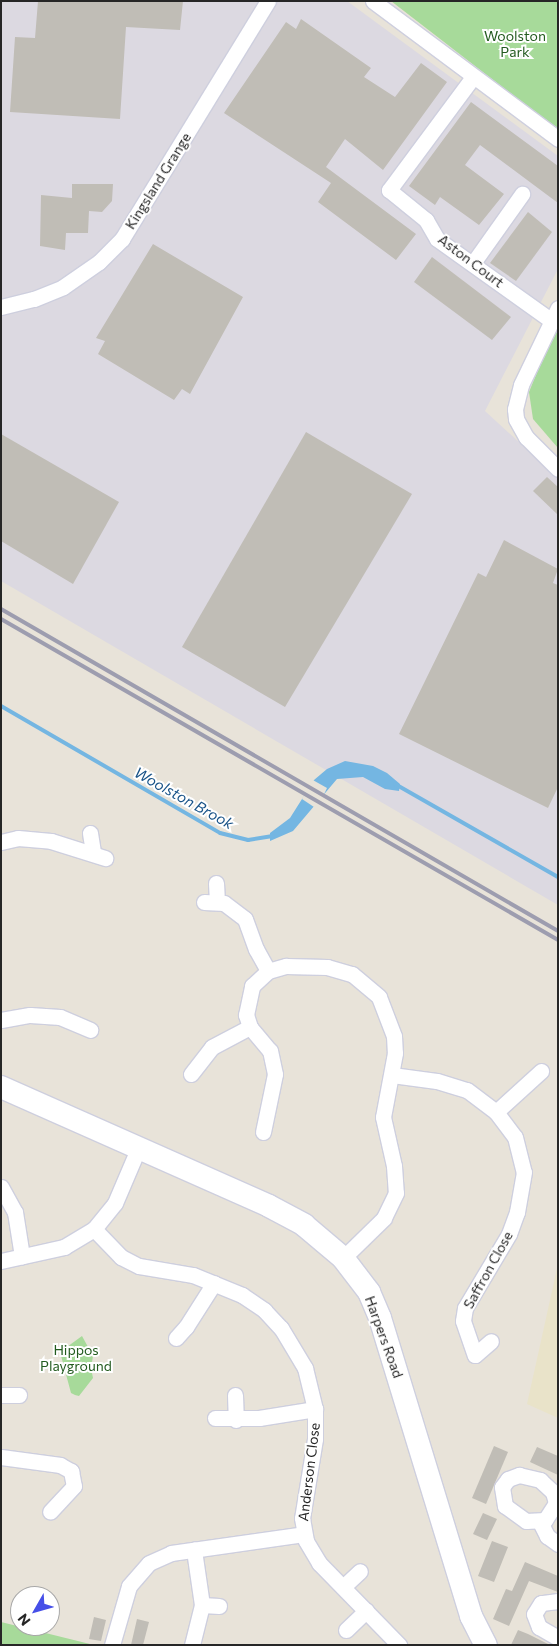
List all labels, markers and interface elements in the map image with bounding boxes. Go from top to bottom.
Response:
park label: Woolston Park [484,28,546,60]
street label: Kingsland Grange [122,130,194,232]
street label: Aston Court [435,231,507,291]
water label: Woolston Brook [131,763,237,833]
street label: Saffron Close [460,1228,516,1312]
street label: Harpers Road [361,1294,407,1380]
park label: Hippos Playground [40,1342,112,1374]
street label: Anderson Close [295,1422,323,1522]
north arrow [10,1586,60,1636]
text: N [14,1611,34,1629]

